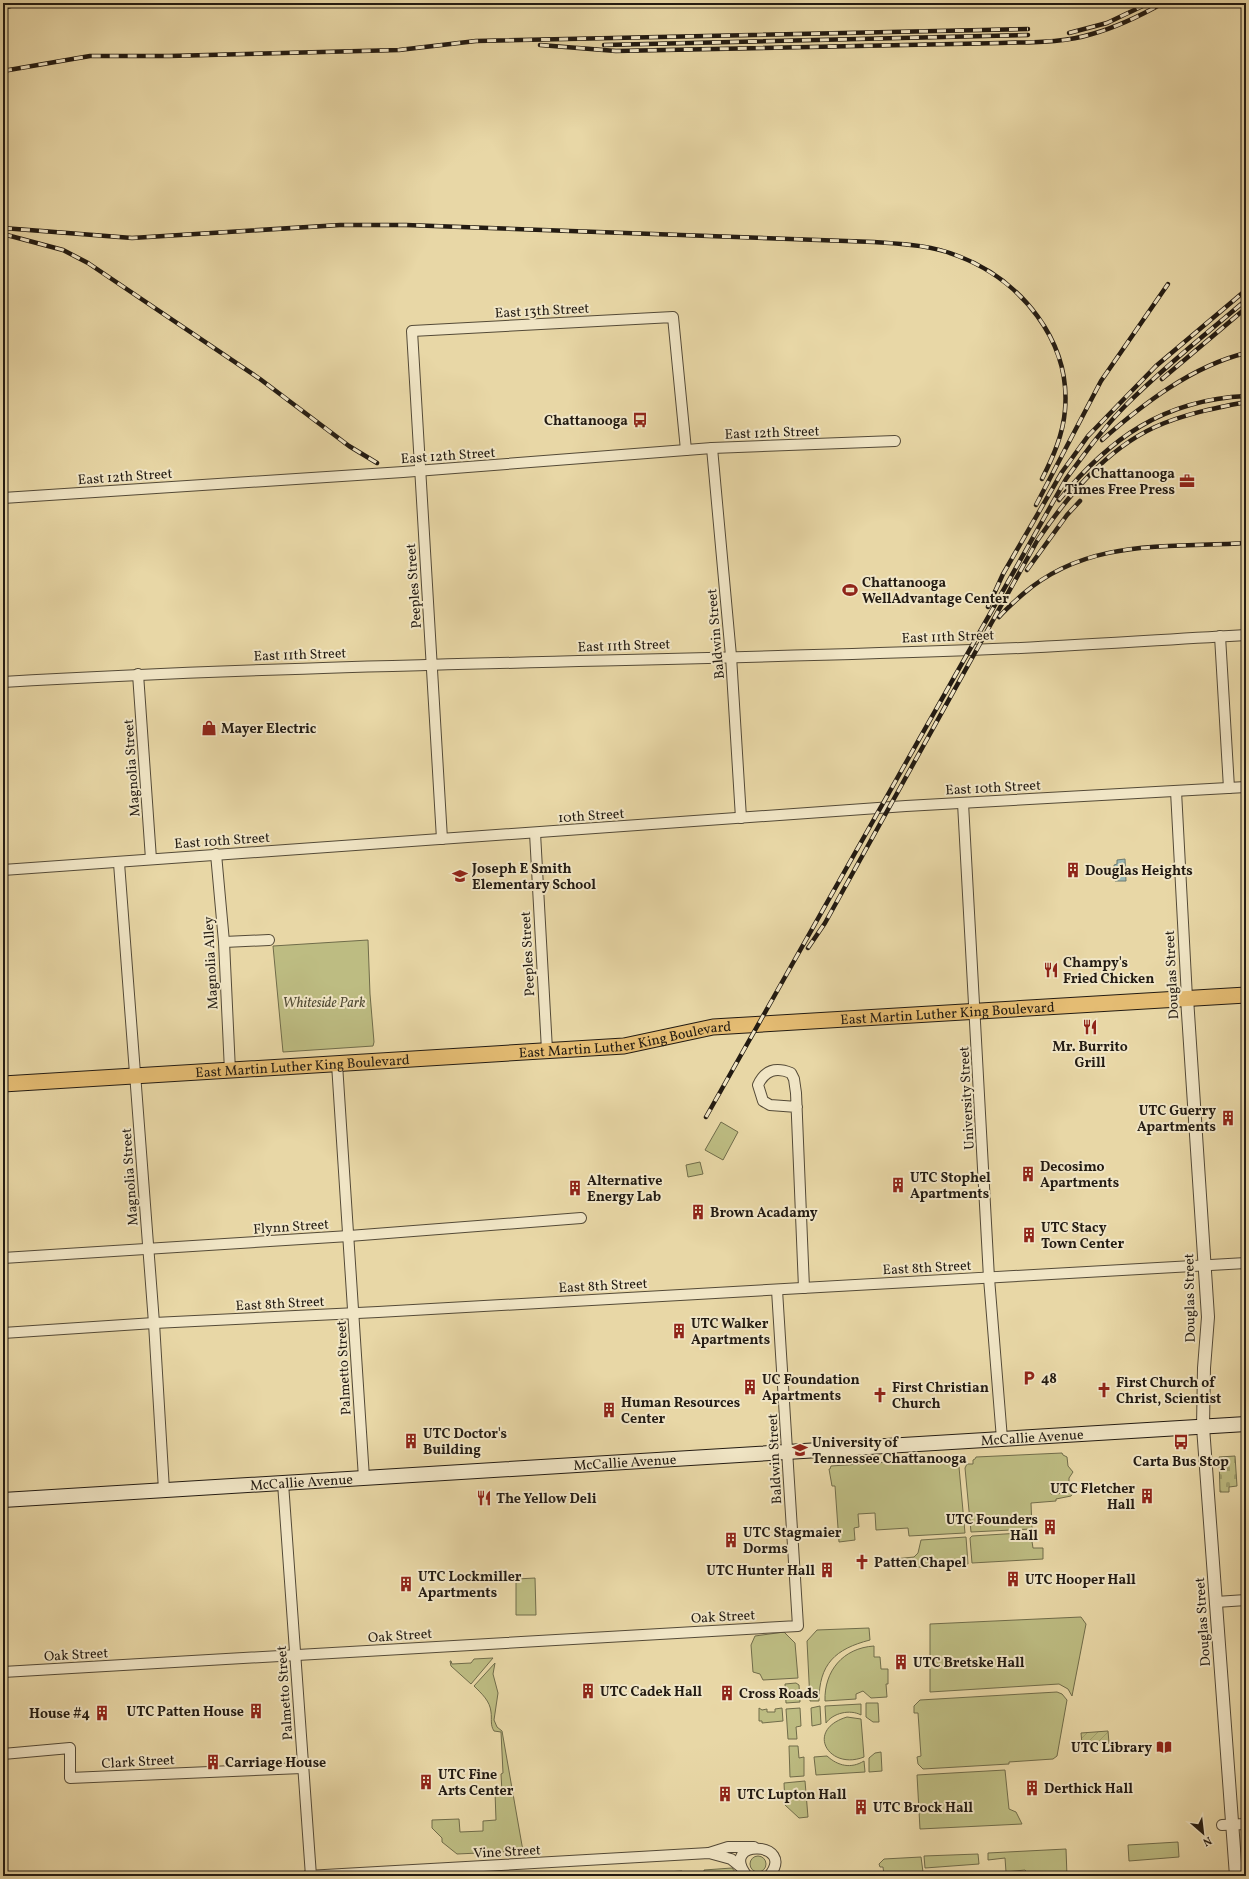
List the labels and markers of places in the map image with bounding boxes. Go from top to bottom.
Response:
bus stop icon: Chattanooga [631,411,649,429]
place label: Chattanooga [544,412,628,431]
place label: Chattanooga Times Free Press [1065,465,1175,500]
office icon: Chattanooga Times Free Press [1178,472,1196,490]
place label: Chattanooga WellAdvantage Center [862,574,1009,609]
sports icon: Chattanooga WellAdvantage Center [841,581,859,599]
shop icon: Mayer Electric [200,719,218,737]
place label: Mayer Electric [221,720,317,739]
place label: Joseph E Smith Elementary School [471,860,596,895]
building icon: Douglas Heights [1064,861,1082,879]
place label: Douglas Heights [1085,862,1193,881]
school or university icon: Joseph E Smith Elementary School [451,867,469,885]
place label: Champy's Fried Chicken [1063,954,1154,989]
restaurant icon: Champy's Fried Chicken [1042,961,1060,979]
restaurant icon: Mr. Burrito Grill [1081,1018,1099,1036]
place label: Mr. Burrito Grill [1052,1038,1128,1073]
place label: UTC Guerry Apartments [1137,1102,1216,1137]
building icon: UTC Guerry Apartments [1219,1109,1237,1127]
place label: Decosimo Apartments [1040,1158,1119,1193]
building icon: Decosimo Apartments [1019,1165,1037,1183]
place label: UTC Stophel Apartments [910,1169,991,1204]
place label: Alternative Energy Lab [587,1172,662,1207]
building icon: UTC Stophel Apartments [889,1176,907,1194]
building icon: Alternative Energy Lab [566,1179,584,1197]
building icon: Brown Acadamy [689,1203,707,1221]
place label: Brown Acadamy [710,1204,818,1223]
place label: UTC Stacy Town Center [1041,1219,1124,1254]
building icon: UTC Stacy Town Center [1020,1226,1038,1244]
place label: UTC Walker Apartments [691,1315,770,1350]
building icon: UTC Walker Apartments [670,1322,688,1340]
parking icon: 48 [1020,1369,1038,1387]
place label: 48 [1041,1370,1057,1389]
place label: UC Foundation Apartments [762,1371,860,1406]
place label: First Church of Christ, Scientist [1116,1374,1221,1409]
building icon: UC Foundation Apartments [741,1378,759,1396]
place label: First Christian Church [892,1379,989,1414]
church icon: First Church of Christ, Scientist [1095,1381,1113,1399]
church icon: First Christian Church [871,1386,889,1404]
place label: Human Resources Center [621,1394,740,1429]
building icon: Human Resources Center [600,1401,618,1419]
place label: UTC Doctor's Building [423,1425,507,1460]
building icon: UTC Doctor's Building [402,1432,420,1450]
bus stop icon: Carta Bus Stop [1172,1433,1190,1451]
place label: University of Tennessee Chattanooga [812,1434,967,1469]
school or university icon: University of Tennessee Chattanooga [791,1441,809,1459]
place label: Carta Bus Stop [1133,1453,1229,1472]
place label: UTC Fletcher Hall [1050,1480,1135,1515]
building icon: UTC Fletcher Hall [1138,1487,1156,1505]
restaurant icon: The Yellow Deli [475,1489,493,1507]
place label: The Yellow Deli [496,1490,597,1509]
place label: UTC Founders Hall [946,1511,1038,1546]
building icon: UTC Founders Hall [1041,1518,1059,1536]
place label: UTC Stagmaier Dorms [743,1524,842,1559]
building icon: UTC Stagmaier Dorms [722,1531,740,1549]
church icon: Patten Chapel [853,1553,871,1571]
place label: Patten Chapel [874,1554,967,1573]
building icon: UTC Hunter Hall [818,1561,836,1579]
place label: UTC Hunter Hall [706,1562,815,1581]
place label: UTC Lockmiller Apartments [418,1568,522,1603]
building icon: UTC Hooper Hall [1004,1570,1022,1588]
place label: UTC Hooper Hall [1025,1571,1136,1590]
building icon: UTC Lockmiller Apartments [397,1575,415,1593]
building icon: UTC Bretske Hall [892,1653,910,1671]
place label: UTC Bretske Hall [913,1654,1025,1673]
building icon: UTC Cadek Hall [579,1682,597,1700]
place label: UTC Cadek Hall [600,1683,702,1702]
building icon: Cross Roads [718,1684,736,1702]
place label: Cross Roads [739,1685,819,1704]
building icon: UTC Patten House [247,1702,265,1720]
place label: UTC Patten House [127,1703,244,1722]
building icon: House #4 [93,1704,111,1722]
place label: House #4 [29,1705,91,1724]
library icon: UTC Library [1155,1738,1173,1756]
place label: UTC Library [1071,1739,1152,1758]
building icon: Carriage House [204,1753,222,1771]
place label: Carriage House [225,1754,326,1773]
place label: UTC Fine Arts Center [438,1766,514,1801]
building icon: UTC Fine Arts Center [417,1773,435,1791]
building icon: Derthick Hall [1023,1779,1041,1797]
place label: Derthick Hall [1044,1780,1133,1799]
building icon: UTC Lupton Hall [716,1785,734,1803]
place label: UTC Lupton Hall [737,1786,847,1805]
building icon: UTC Brock Hall [852,1798,870,1816]
place label: UTC Brock Hall [873,1799,973,1818]

